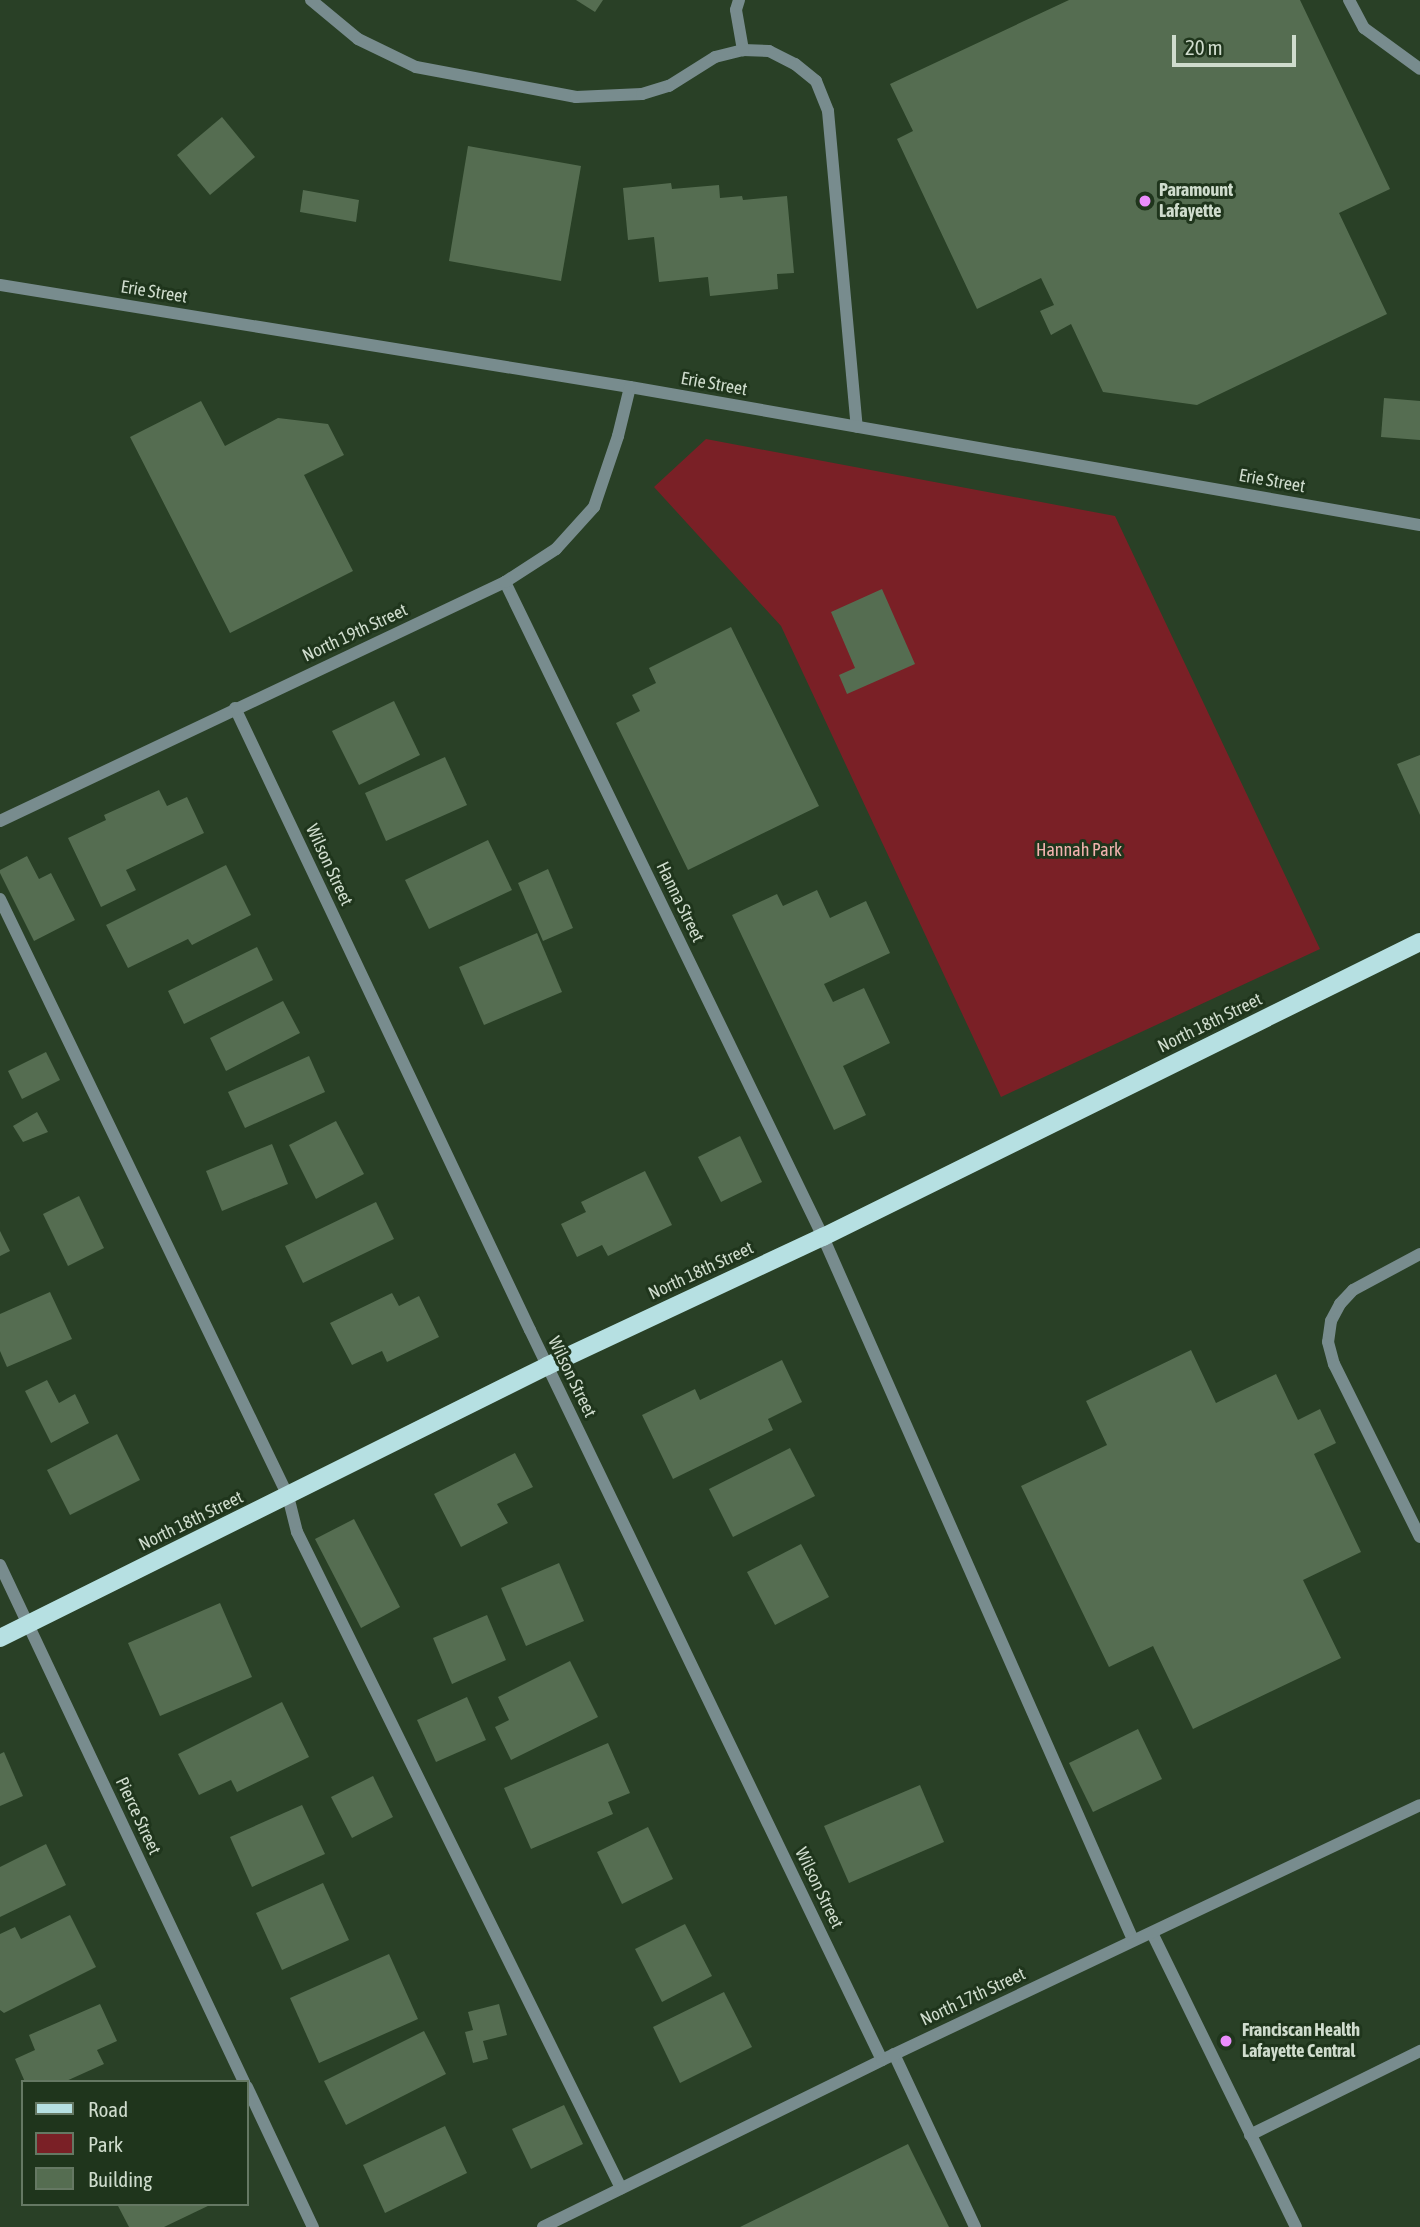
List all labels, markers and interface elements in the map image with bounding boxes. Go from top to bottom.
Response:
scale bar [1175,21,1299,65]
text: 20 m [1185,35,1223,59]
place label: Paramount Lafayette [1159,180,1233,222]
marker: Paramount Lafayette [1137,193,1153,209]
street label: Erie Street [119,276,189,308]
street label: Erie Street [679,368,749,400]
street label: Erie Street [1237,465,1307,497]
street label: North 19th Street [299,599,411,667]
street label: Wilson Street [301,821,357,909]
park label: Hannah Park [1036,839,1122,861]
street label: Hanna Street [651,858,709,946]
street label: North 18th Street [1154,988,1266,1058]
street label: North 18th Street [645,1237,757,1305]
street label: Wilson Street [543,1333,601,1421]
street label: North 18th Street [135,1486,247,1556]
street label: Pierce Street [111,1774,165,1858]
street label: Wilson Street [790,1844,848,1932]
street label: North 17th Street [917,1963,1029,2031]
place label: Franciscan Health Lafayette Central [1242,2020,1360,2062]
marker: Franciscan Health Lafayette Central [1216,2031,1236,2051]
legend [21,2080,248,2206]
text: Road [88,2097,128,2121]
text: Park [88,2132,123,2156]
text: Building [88,2167,152,2191]

